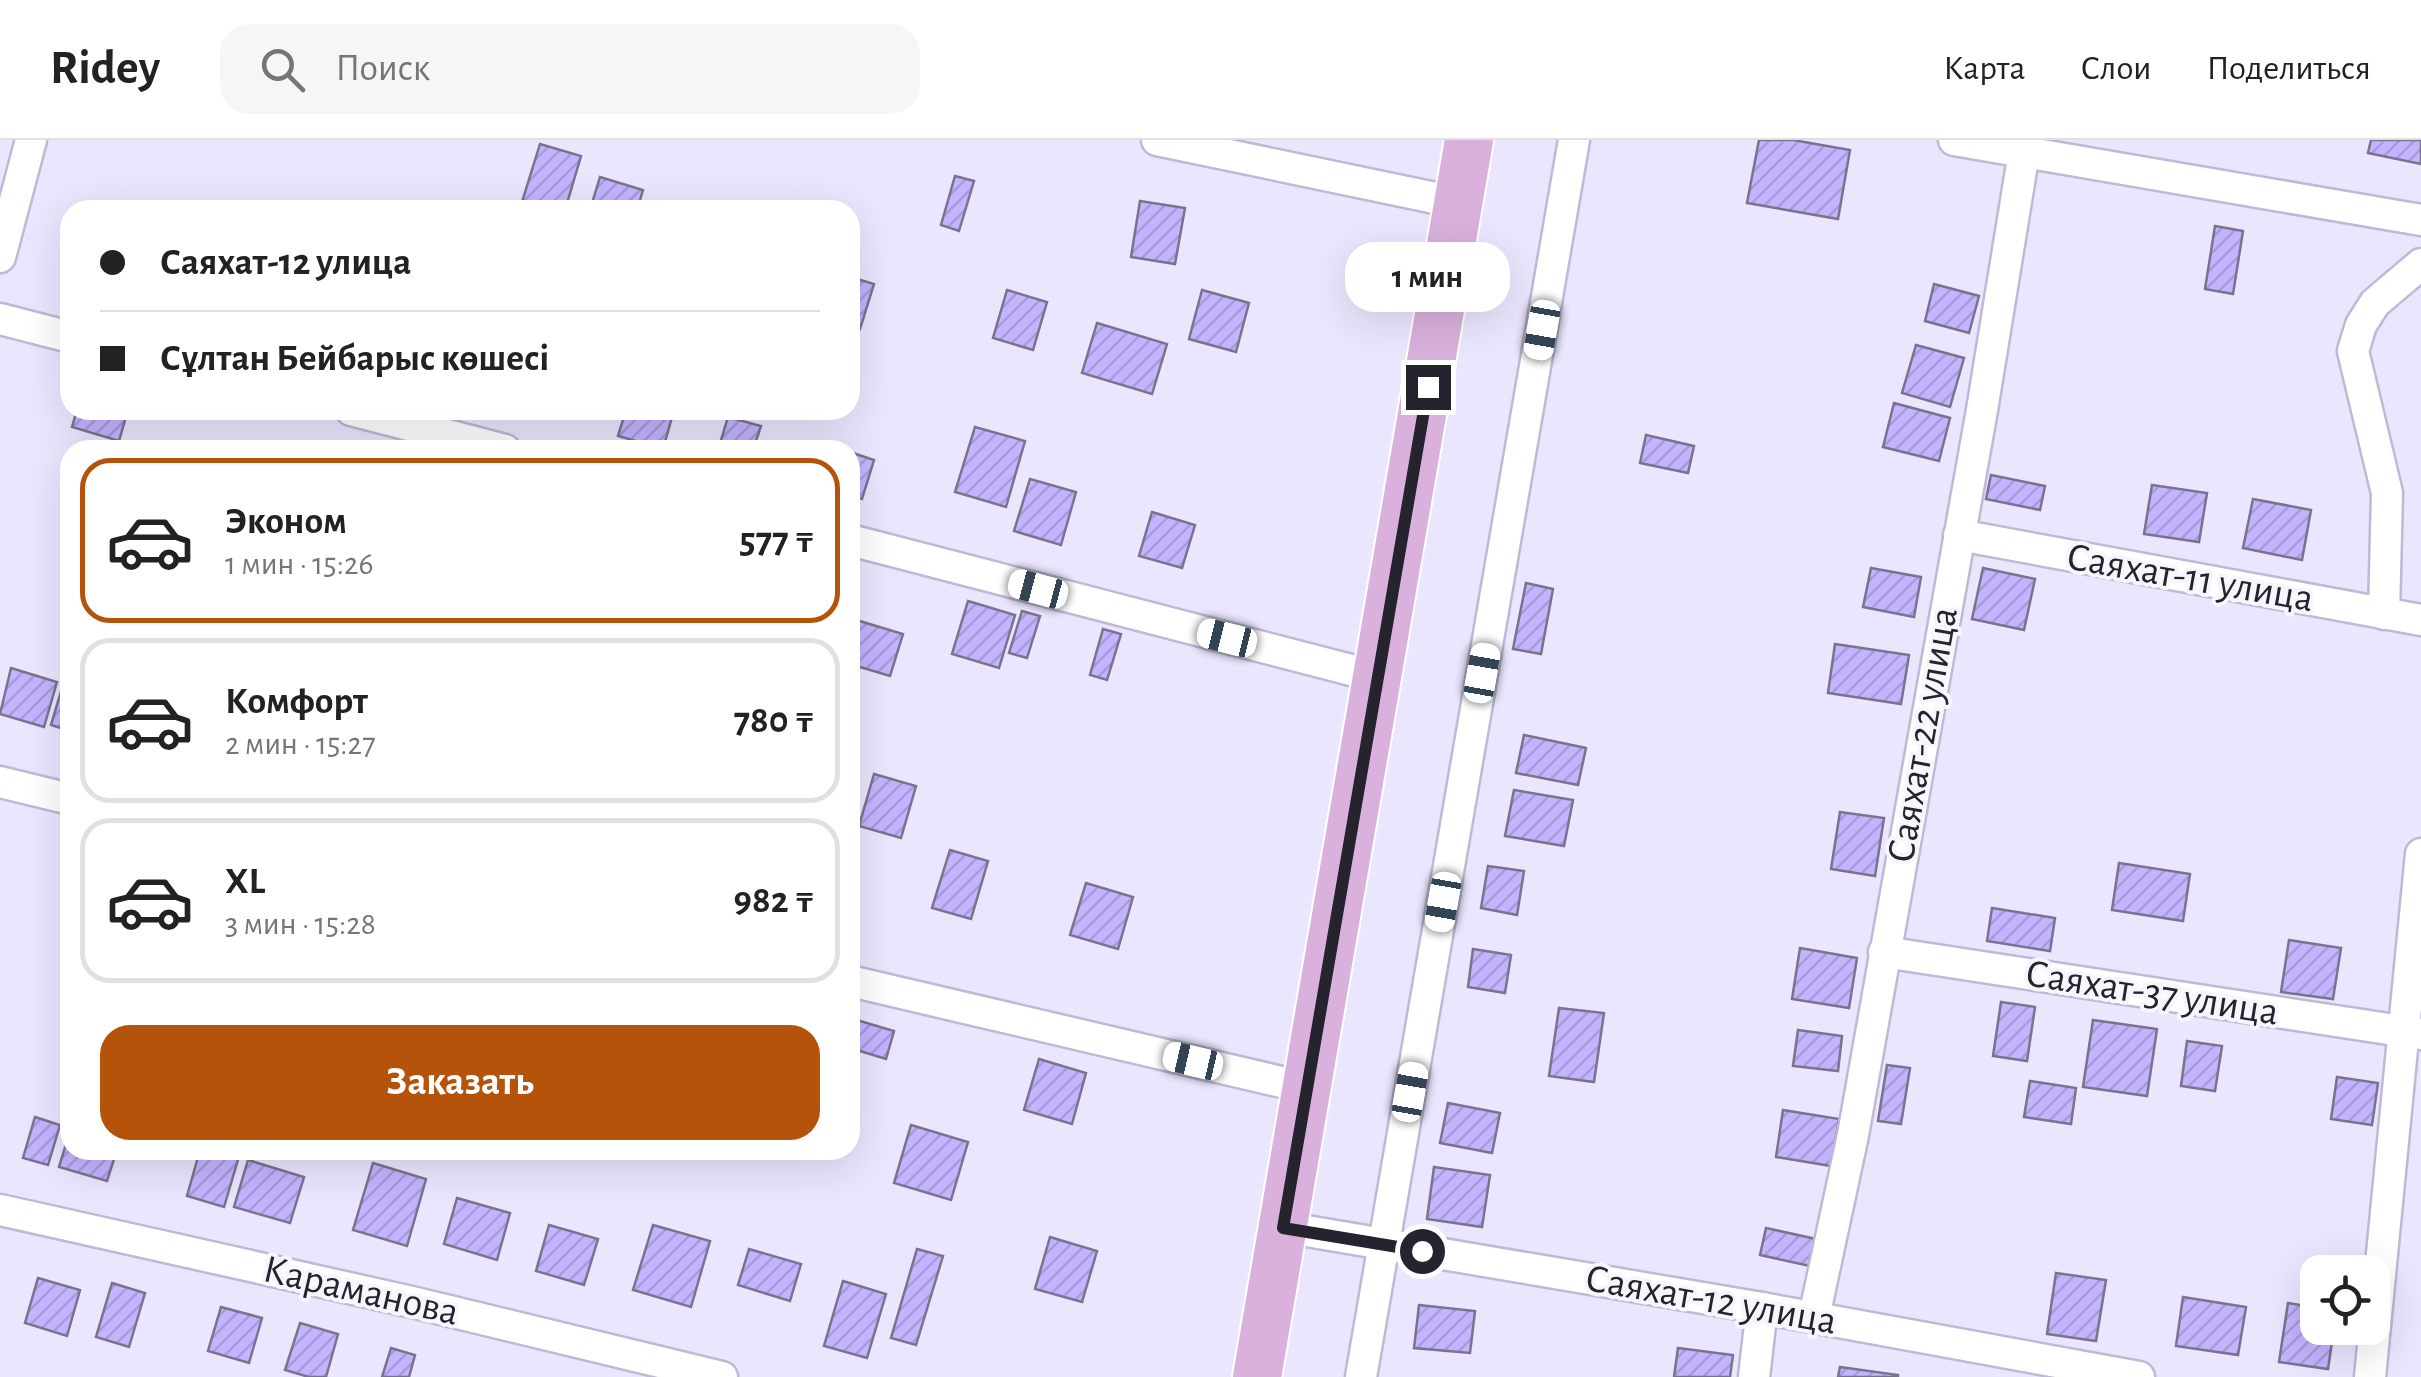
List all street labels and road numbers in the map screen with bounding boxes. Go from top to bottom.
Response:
street label: Саяхат-11 улица [2064,537,2316,619]
street label: Саяхат-22 улица [1881,604,1965,866]
street label: Саяхат-37 улица [2023,953,2281,1033]
street label: Караманова [260,1249,462,1333]
street label: Саяхат-12 улица [1582,1258,1840,1342]

